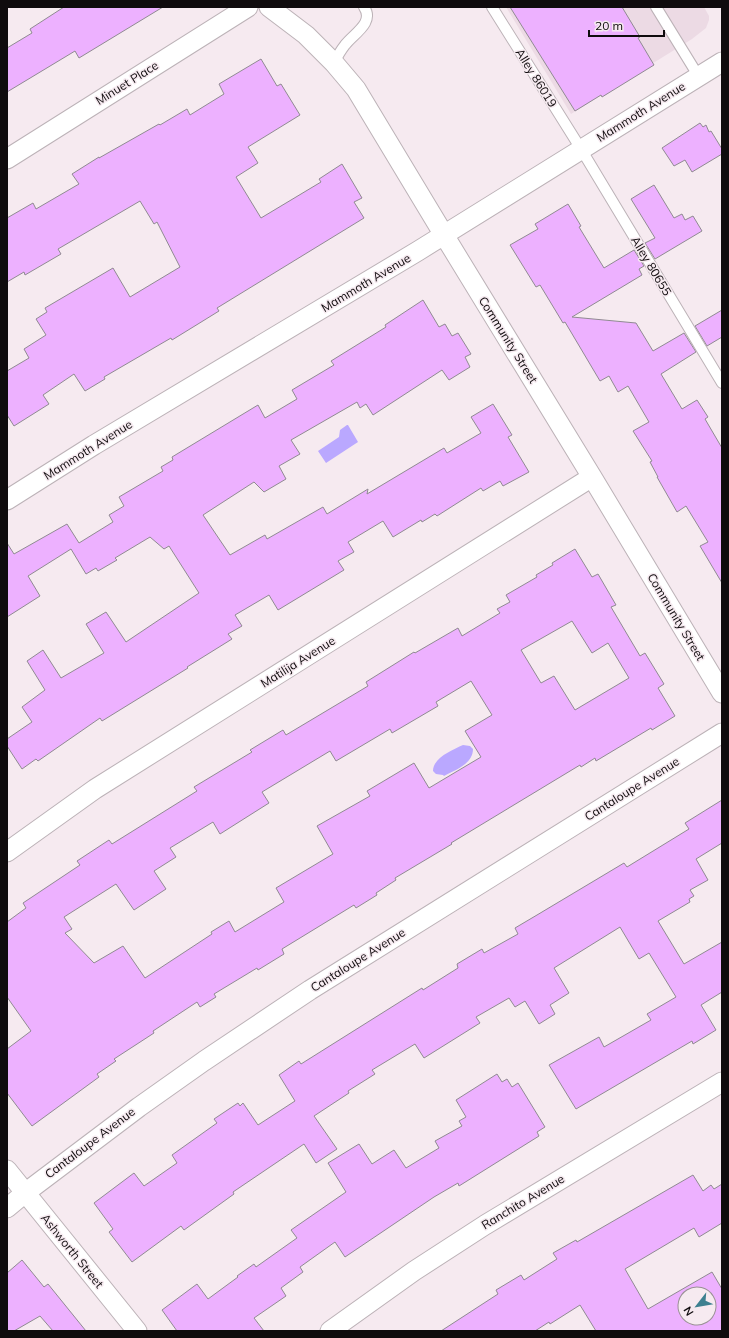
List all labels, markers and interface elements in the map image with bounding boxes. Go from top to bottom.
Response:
scale bar [589,12,664,38]
text: 20 m [595,18,623,33]
street label: Alley 86019 [512,46,560,110]
street label: Minuet Place [93,57,161,108]
street label: Mammoth Avenue [594,78,688,145]
street label: Alley 80655 [628,233,675,298]
street label: Mammoth Avenue [318,250,413,315]
street label: Community Street [476,294,541,386]
street label: Mammoth Avenue [41,416,135,483]
street label: Community Street [644,570,708,663]
street label: Matilija Avenue [258,633,338,691]
street label: Cantaloupe Avenue [582,753,682,824]
street label: Cantaloupe Avenue [308,924,408,995]
street label: Cantaloupe Avenue [42,1104,138,1181]
street label: Ranchito Avenue [478,1171,567,1232]
street label: Ashworth Street [38,1211,107,1291]
north arrow [677,1286,717,1326]
text: N [680,1304,697,1318]

